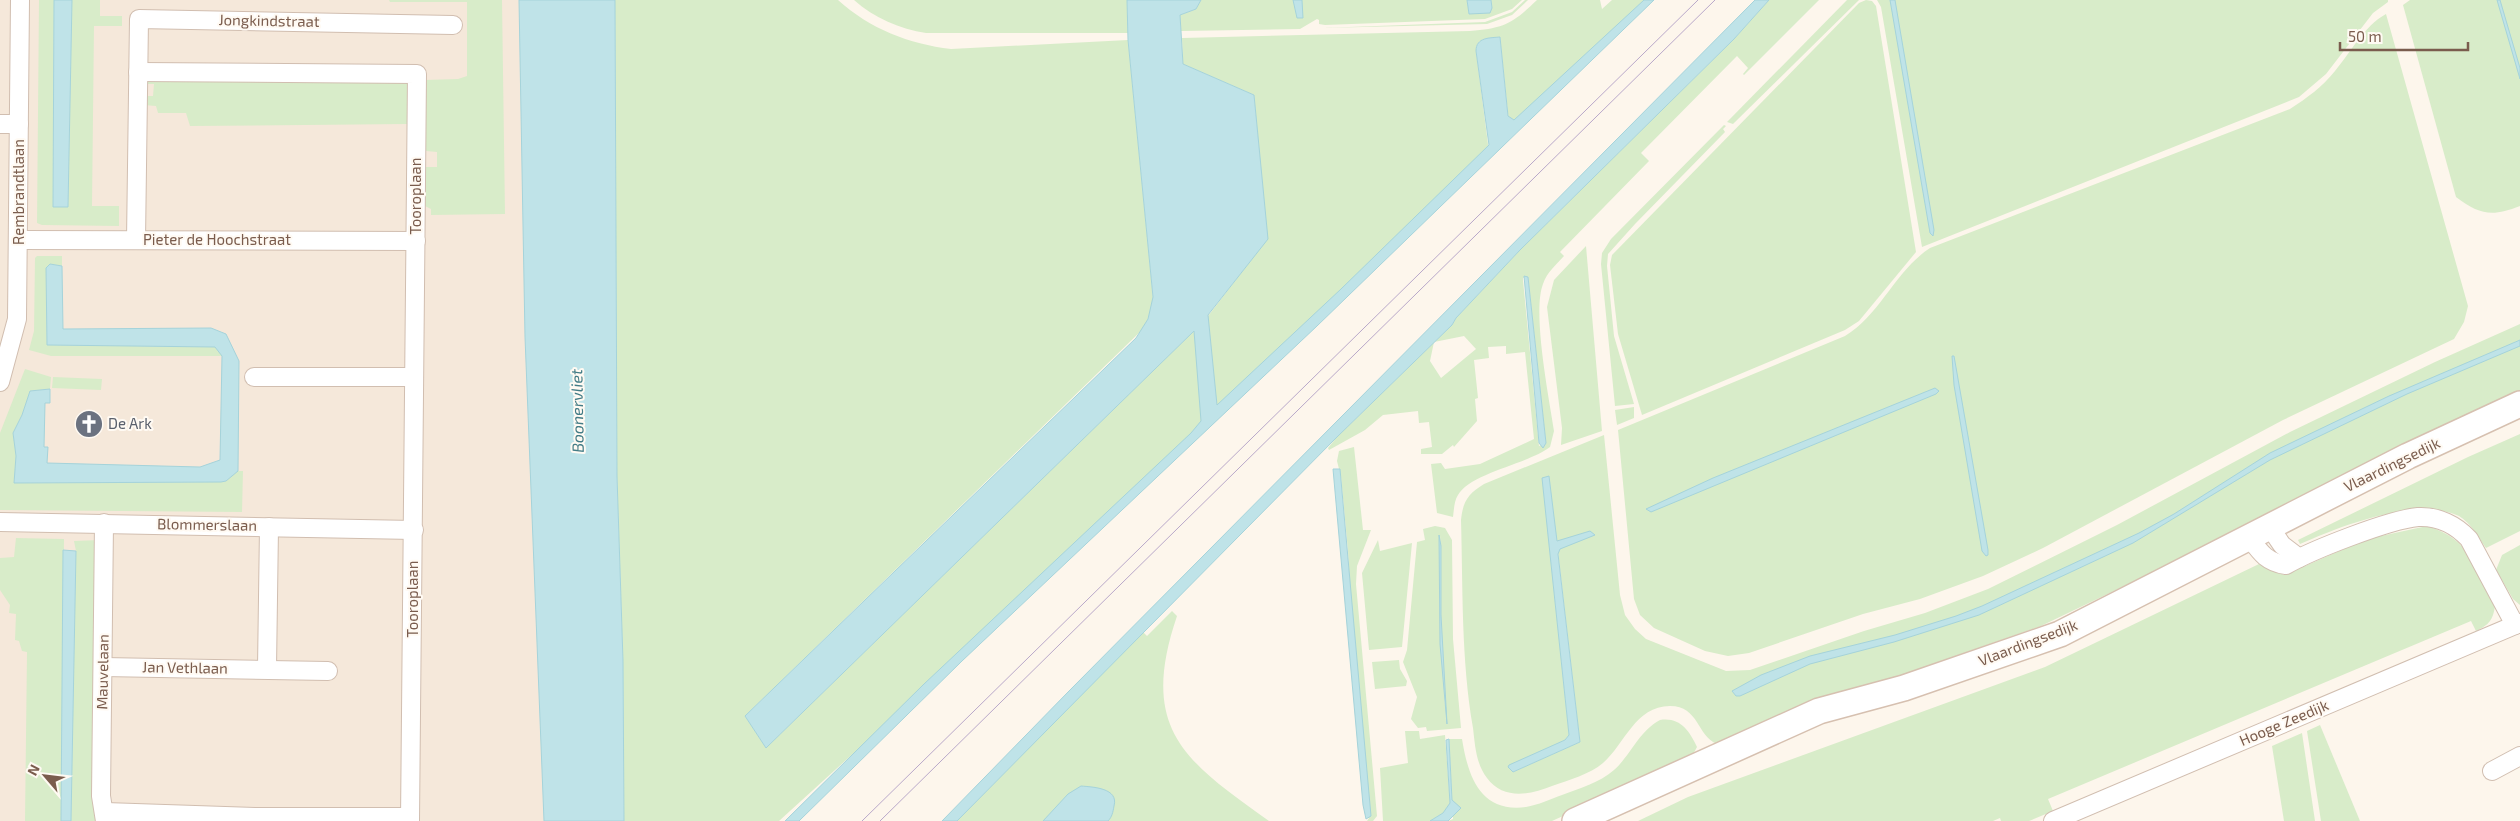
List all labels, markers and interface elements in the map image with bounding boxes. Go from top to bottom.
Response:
street label: Jongkindstraat [218,10,320,30]
scale bar [2340,20,2468,52]
text: 50 m [2348,27,2382,45]
street label: Rembrandtlaan [9,139,27,245]
street label: Tooroplaan [406,158,424,234]
street label: Pieter de Hoochstraat [143,230,291,248]
water label: Boonervliet [566,368,587,453]
church icon: De Ark [74,409,104,439]
place label: De Ark [108,414,152,432]
street label: Vlaardingsedijk [2341,433,2443,496]
street label: Blommerslaan [157,514,257,534]
street label: Tooroplaan [403,561,421,637]
street label: Vlaardingsedijk [1976,615,2080,670]
street label: Mauvelaan [92,634,112,710]
street label: Jan Vethlaan [142,657,228,677]
street label: Hooge Zeedijk [2236,695,2332,750]
north arrow [20,751,70,801]
text: N [23,761,43,778]

